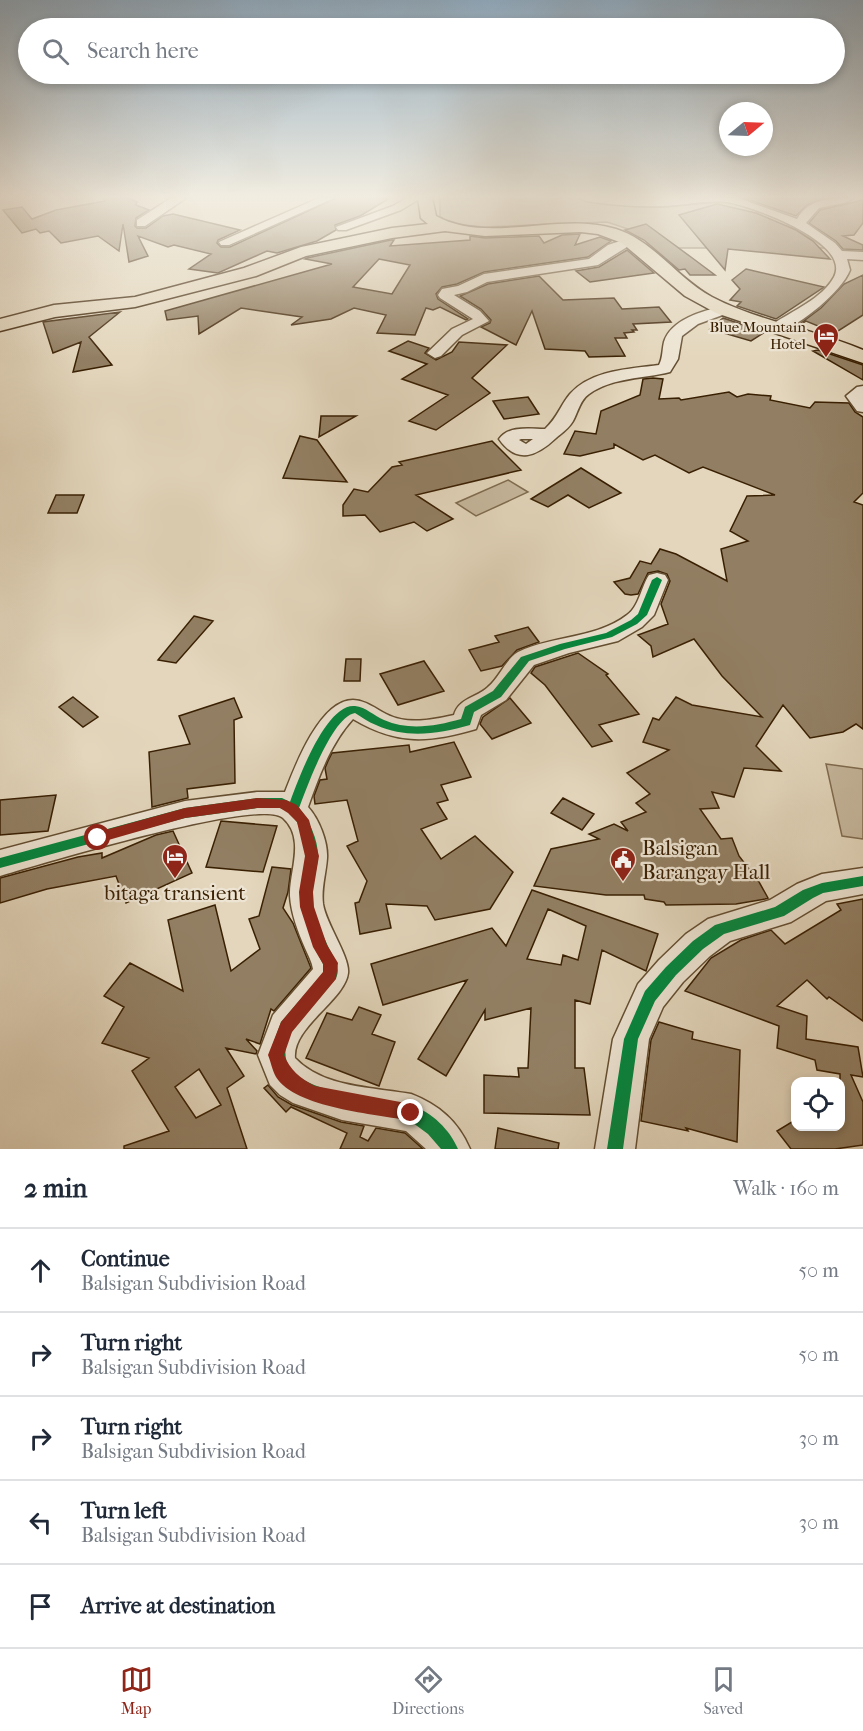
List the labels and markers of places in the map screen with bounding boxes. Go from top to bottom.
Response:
place label: Blue Mountain Hotel [710,318,806,353]
hotel icon: Blue Mountain Hotel [811,321,841,359]
place label: Balsigan Barangay Hall [642,836,771,884]
hotel icon: bitaga transient [160,842,190,880]
public building icon: Balsigan Barangay Hall [608,845,638,883]
place label: bitaga transient [103,881,246,905]

